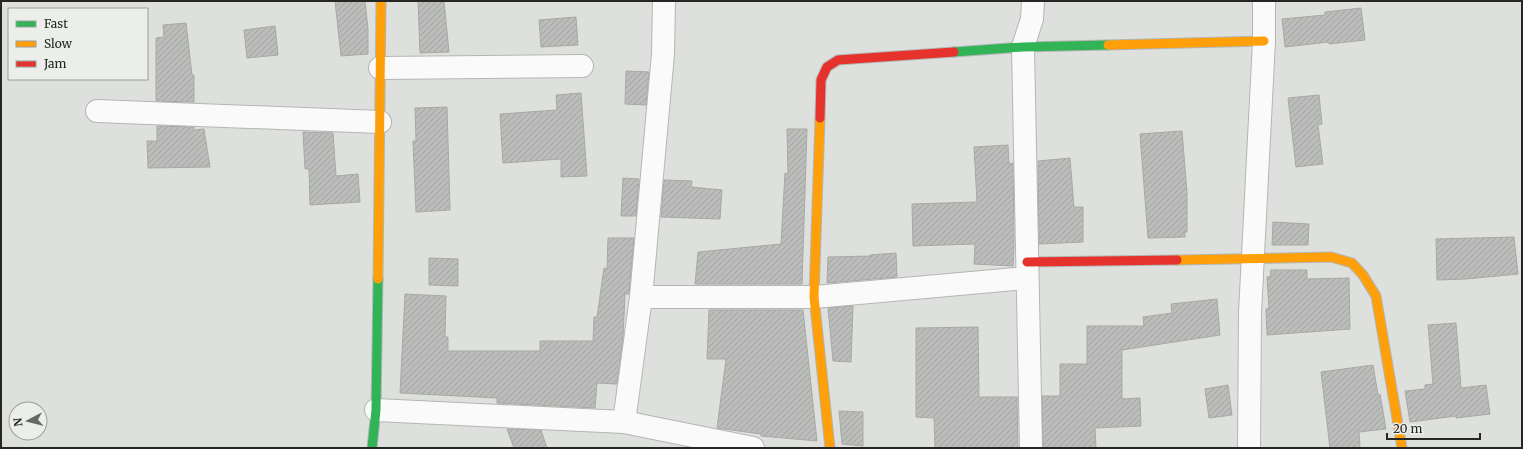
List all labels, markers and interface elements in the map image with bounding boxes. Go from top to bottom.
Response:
legend [8,8,148,80]
text: Fast [44,16,68,31]
text: Slow [44,36,73,51]
text: Jam [43,56,67,71]
north arrow [8,401,48,441]
scale bar [1387,415,1480,441]
text: N [11,417,26,427]
text: 20 m [1393,421,1422,436]

